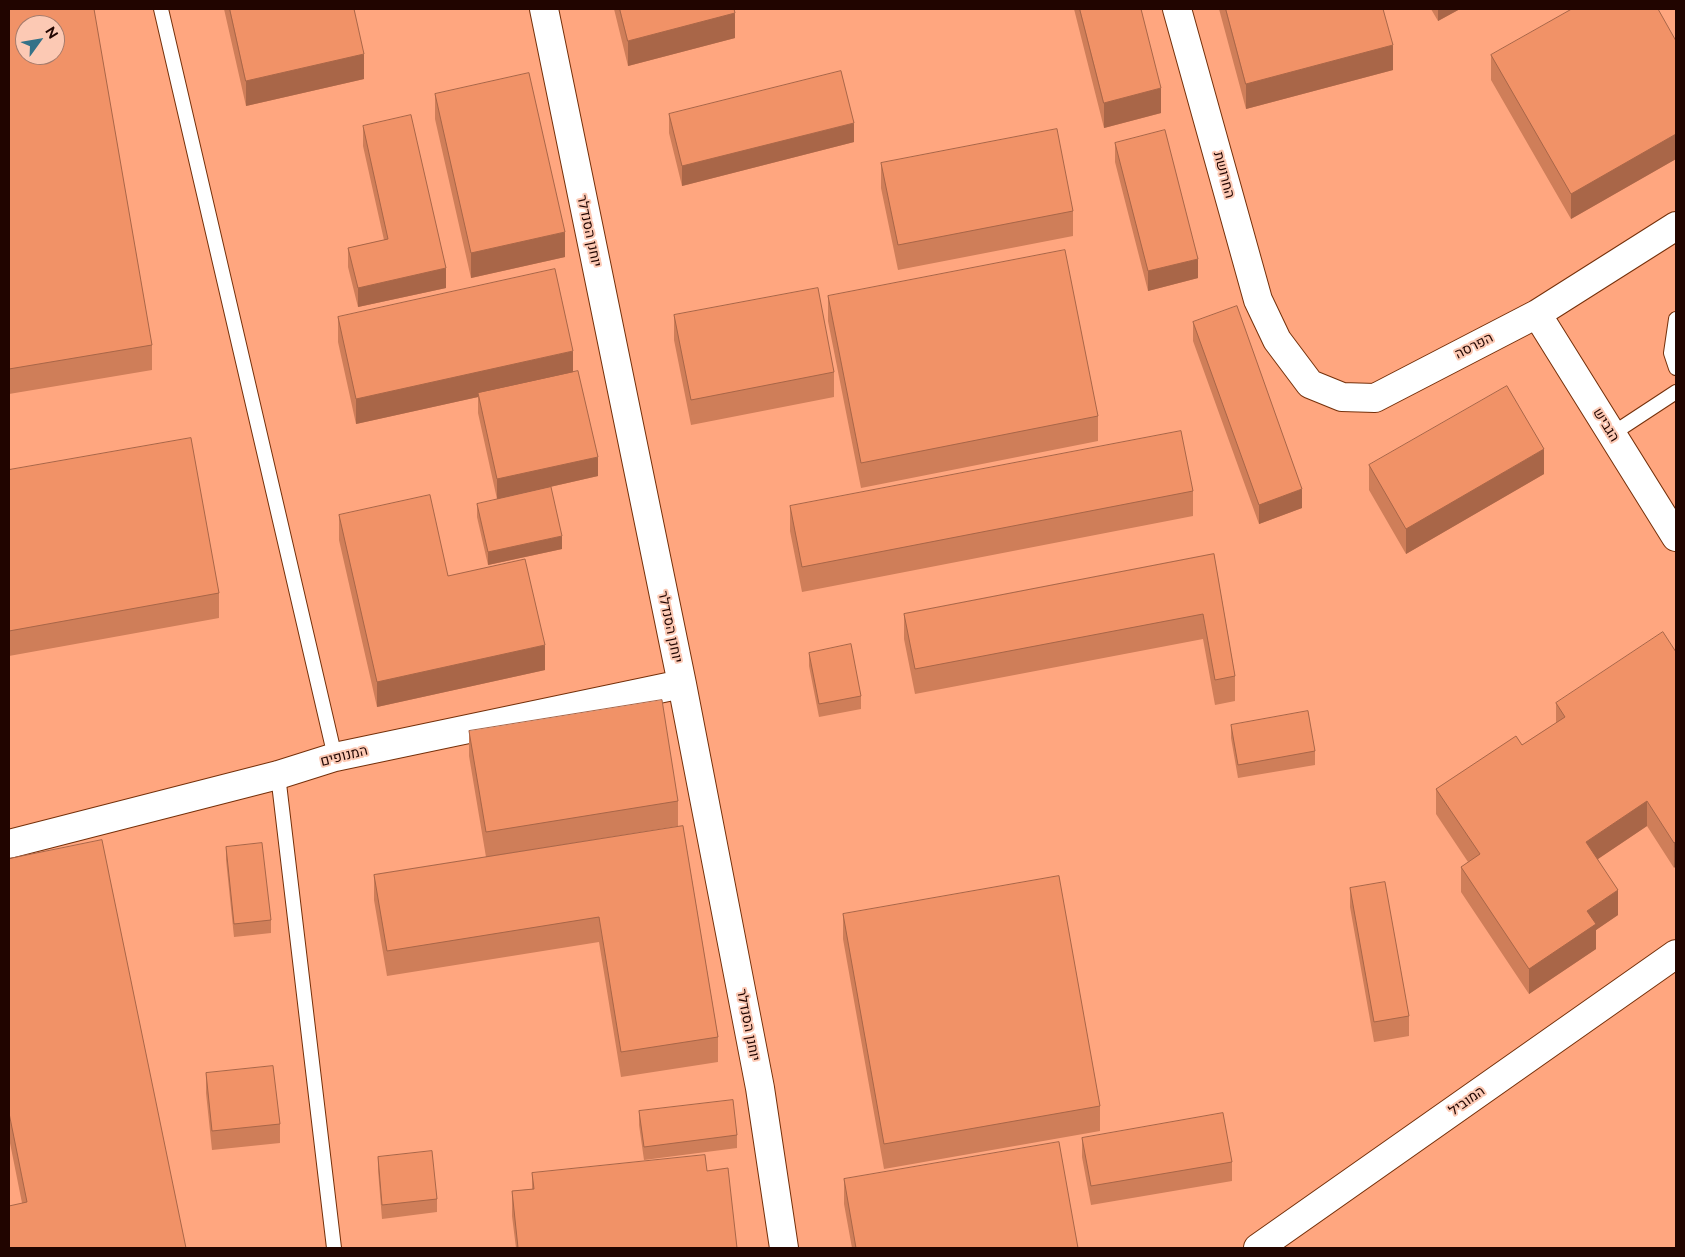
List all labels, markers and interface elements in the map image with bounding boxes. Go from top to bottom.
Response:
north arrow [15,15,65,65]
text: N [42,24,61,41]
street label: החרושת [1210,150,1238,200]
street label: יוחנן הסנדלר [573,194,605,268]
street label: הפרסה [1452,329,1496,363]
street label: הגביש [1589,405,1623,445]
street label: יוחנן הסנדלר [654,590,686,664]
street label: המנופים [319,742,369,770]
street label: יוחנן הסנדלר [733,988,763,1062]
street label: המוביל [1446,1083,1488,1119]

